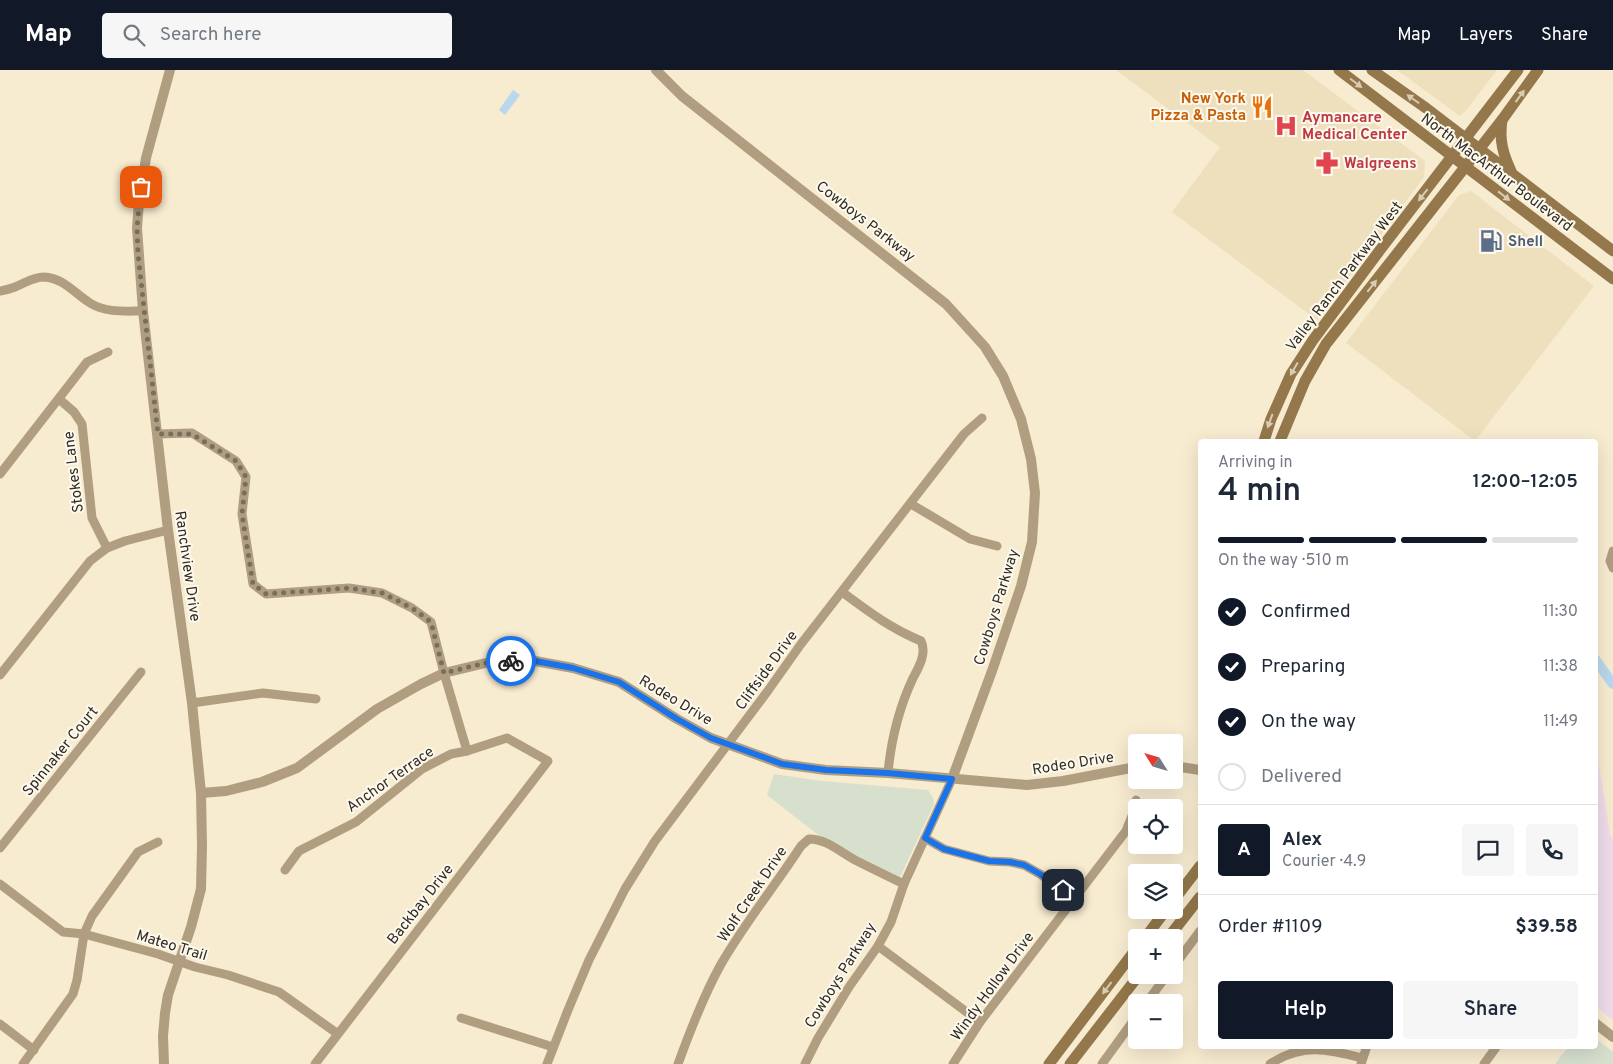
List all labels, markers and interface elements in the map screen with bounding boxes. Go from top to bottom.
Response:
search box [102,13,452,58]
text: Map [25,20,72,50]
icon: search [120,21,148,49]
text: Search here [160,23,261,47]
text: Map [1397,24,1431,47]
text: Layers [1459,24,1513,47]
text: Share [1541,24,1588,47]
one-way arrow [1349,78,1363,88]
one-way arrow [1515,89,1525,103]
place label: New York Pizza & Pasta [1150,90,1246,126]
restaurant icon: New York Pizza & Pasta [1249,94,1275,120]
one-way arrow [1406,94,1420,104]
place label: Aymancare Medical Center [1302,109,1408,145]
street label: North MacArthur Boulevard [1416,110,1576,237]
hospital icon: Aymancare Medical Center [1273,113,1299,139]
pharmacy icon: Walgreens [1314,150,1340,176]
place label: Walgreens [1344,155,1417,174]
pin [120,166,162,208]
icon: bag [127,173,155,201]
street label: Cowboys Parkway [812,177,919,267]
one-way arrow [1417,188,1428,201]
one-way arrow [1498,191,1511,201]
street label: Valley Ranch Parkway West [1283,198,1408,356]
fuel station icon: Shell [1478,228,1504,254]
place label: Shell [1508,233,1543,252]
one-way arrow [1367,279,1378,292]
one-way arrow [1290,362,1298,377]
one-way arrow [1266,414,1274,429]
street label: Stokes Lane [60,430,89,514]
text: Arriving in [1218,453,1293,473]
text: 12:00–12:05 [1472,470,1578,494]
text: 4 min [1218,472,1301,512]
street label: Ranchview Drive [169,510,204,623]
street label: Cowboys Parkway [971,547,1024,668]
text: On the way · 510 m [1218,551,1349,571]
icon: check [1218,598,1246,626]
text: Confirmed [1261,600,1351,624]
text: 11:30 [1543,602,1578,622]
street label: Cliffside Drive [732,627,803,714]
courier [486,636,536,686]
icon: bike [497,647,525,675]
icon: check [1218,653,1246,681]
text: Preparing [1261,655,1345,679]
text: 11:38 [1543,657,1578,677]
street label: Rodeo Drive [635,672,715,731]
street label: Spinnaker Court [19,703,103,801]
icon: check [1218,708,1246,736]
text: On the way [1261,710,1356,734]
text: 11:49 [1543,712,1578,732]
north arrow [1128,734,1182,789]
map controls [1128,734,1183,1049]
street label: Anchor Terrace [343,743,438,817]
street label: Rodeo Drive [1031,749,1115,780]
text: Delivered [1261,765,1342,789]
button: locate [1128,799,1183,854]
button: chat [1462,824,1514,876]
button: phone [1526,824,1578,876]
text: Alex [1282,828,1322,852]
text: A [1237,838,1251,862]
street label: Wolf Creek Drive [714,843,792,946]
text: Courier · 4.9 [1282,852,1366,872]
street label: Backbay Drive [384,861,459,949]
button: layers [1128,864,1183,919]
pin [1042,869,1084,911]
icon: home [1049,876,1077,904]
text: Order #1109 [1218,915,1323,939]
text: $39.58 [1515,915,1578,939]
street label: Cowboys Parkway [801,919,881,1032]
street label: Mateo Trail [134,927,209,966]
street label: Windy Hollow Drive [947,929,1039,1045]
button: + [1128,929,1183,984]
one-way arrow [1101,981,1112,994]
button: Help [1218,981,1393,1039]
button: Share [1403,981,1578,1039]
button: − [1128,994,1183,1049]

